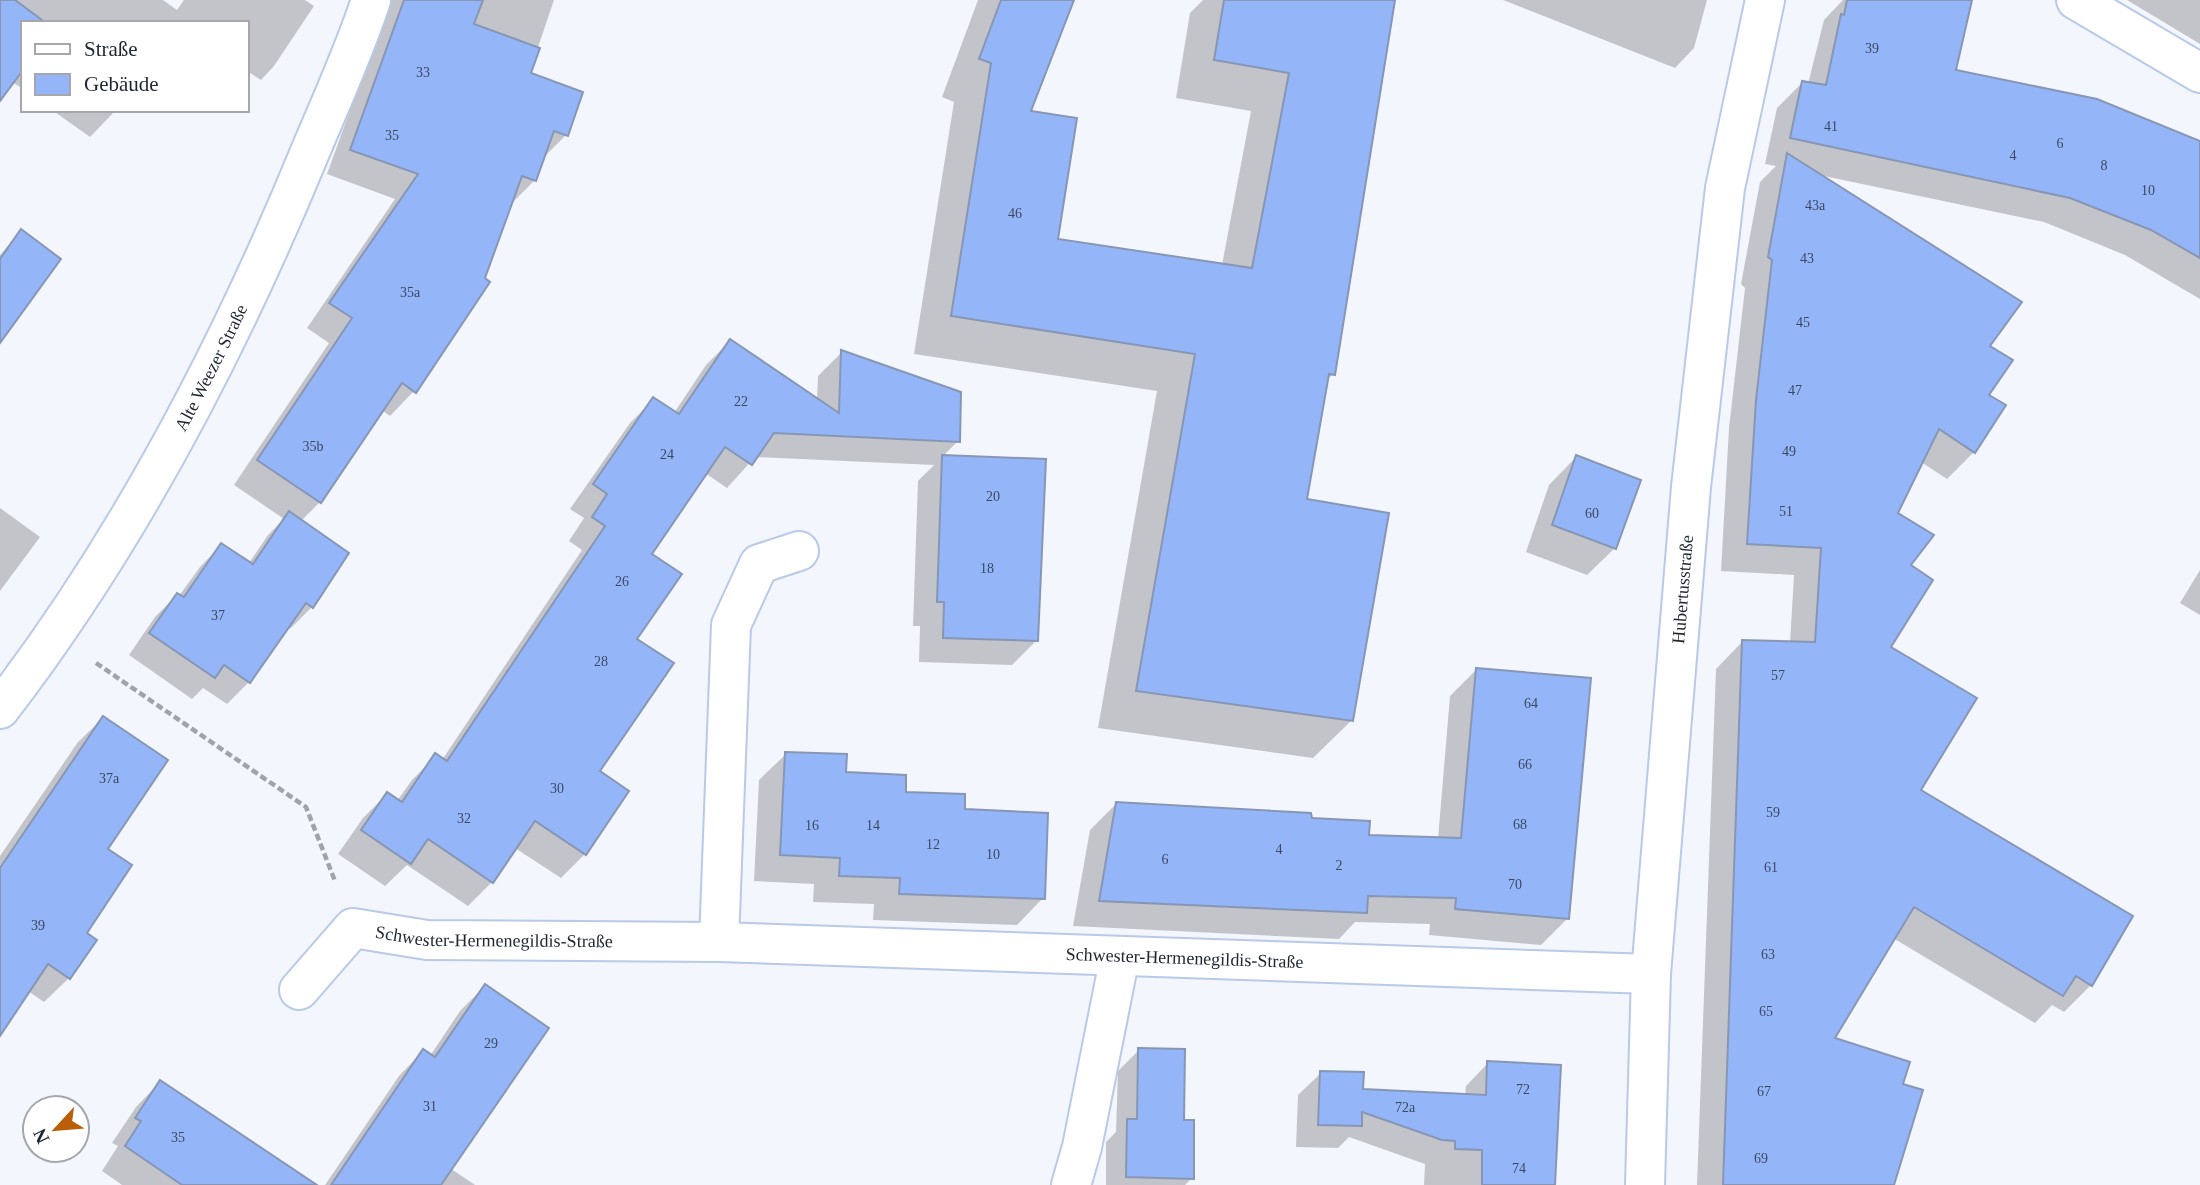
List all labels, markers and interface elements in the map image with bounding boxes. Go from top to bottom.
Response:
legend [21,21,248,112]
text: Straße [84,37,138,61]
house number: 39 [1865,41,1879,56]
house number: 33 [416,65,430,80]
text: Gebäude [84,72,159,96]
house number: 41 [1824,119,1838,134]
house number: 35 [385,128,399,143]
house number: 6 [2057,136,2064,151]
house number: 4 [2010,148,2017,163]
house number: 8 [2101,158,2108,173]
house number: 10 [2141,183,2155,198]
house number: 43a [1805,198,1826,213]
house number: 46 [1008,206,1022,221]
house number: 43 [1800,251,1814,266]
house number: 35a [400,285,421,300]
street label: Alte Weezer Straße [171,301,251,434]
house number: 45 [1796,315,1810,330]
house number: 47 [1788,383,1802,398]
house number: 22 [734,394,748,409]
house number: 35b [303,439,324,454]
house number: 49 [1782,444,1796,459]
house number: 24 [660,447,674,462]
house number: 20 [986,489,1000,504]
house number: 51 [1779,504,1793,519]
house number: 60 [1585,506,1599,521]
street label: Hubertusstraße [1668,534,1697,645]
house number: 18 [980,561,994,576]
house number: 26 [615,574,629,589]
house number: 37 [211,608,225,623]
house number: 28 [594,654,608,669]
house number: 57 [1771,668,1785,683]
house number: 64 [1524,696,1538,711]
house number: 66 [1518,757,1532,772]
house number: 37a [99,771,120,786]
house number: 30 [550,781,564,796]
house number: 59 [1766,805,1780,820]
house number: 32 [457,811,471,826]
house number: 68 [1513,817,1527,832]
house number: 16 [805,818,819,833]
house number: 14 [866,818,880,833]
house number: 12 [926,837,940,852]
house number: 4 [1276,842,1283,857]
house number: 10 [986,847,1000,862]
house number: 6 [1162,852,1169,867]
house number: 2 [1336,858,1343,873]
house number: 61 [1764,860,1778,875]
house number: 70 [1508,877,1522,892]
house number: 39 [31,918,45,933]
street label: Schwester-Hermenegildis-Straße [374,922,613,951]
street label: Schwester-Hermenegildis-Straße [1065,944,1304,972]
house number: 63 [1761,947,1775,962]
house number: 65 [1759,1004,1773,1019]
house number: 29 [484,1036,498,1051]
house number: 72 [1516,1082,1530,1097]
house number: 67 [1757,1084,1771,1099]
north arrow [21,1094,91,1164]
house number: 31 [423,1099,437,1114]
house number: 72a [1395,1100,1416,1115]
text: N [29,1125,54,1147]
house number: 35 [171,1130,185,1145]
house number: 69 [1754,1151,1768,1166]
house number: 74 [1512,1161,1526,1176]

